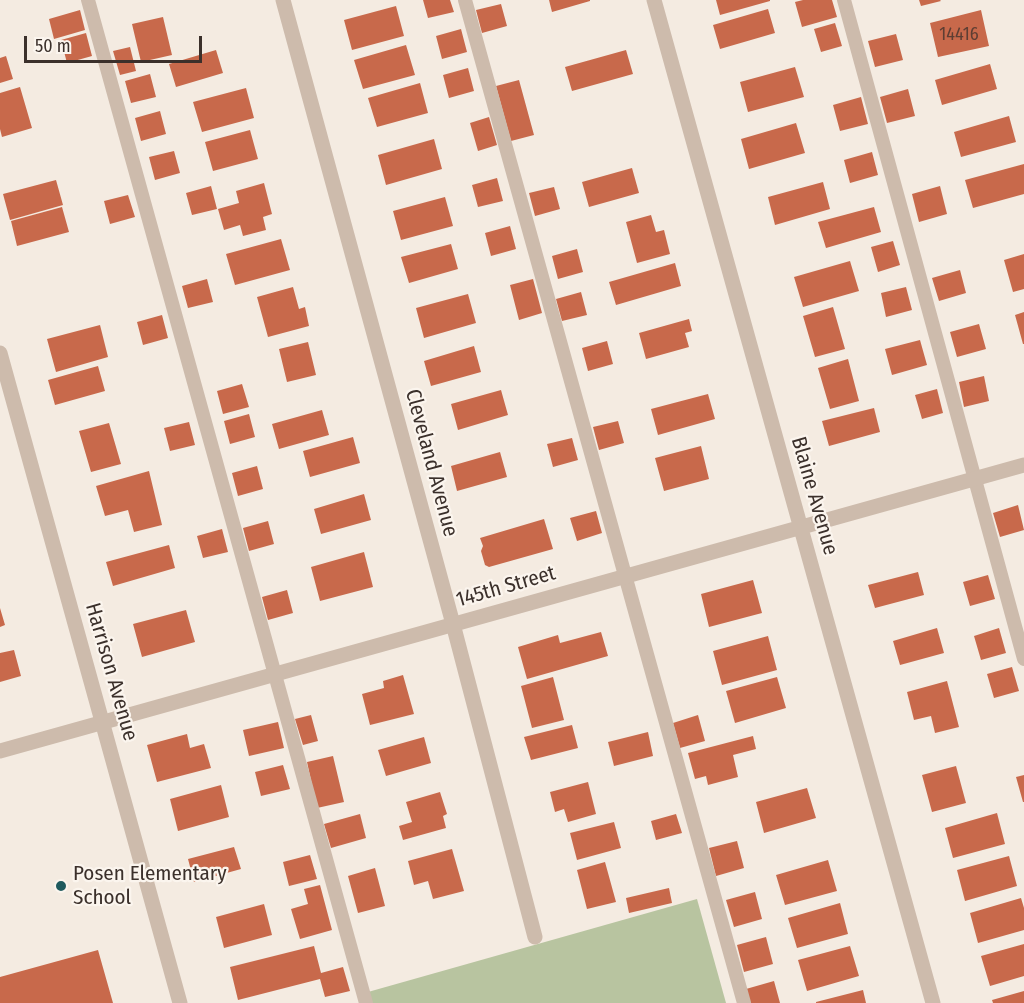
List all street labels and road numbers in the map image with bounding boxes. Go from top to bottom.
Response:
street label: Cleveland Avenue [399,386,463,540]
street label: Blaine Avenue [785,434,843,558]
street label: 145th Street [453,561,559,613]
street label: Harrison Avenue [79,600,143,744]

